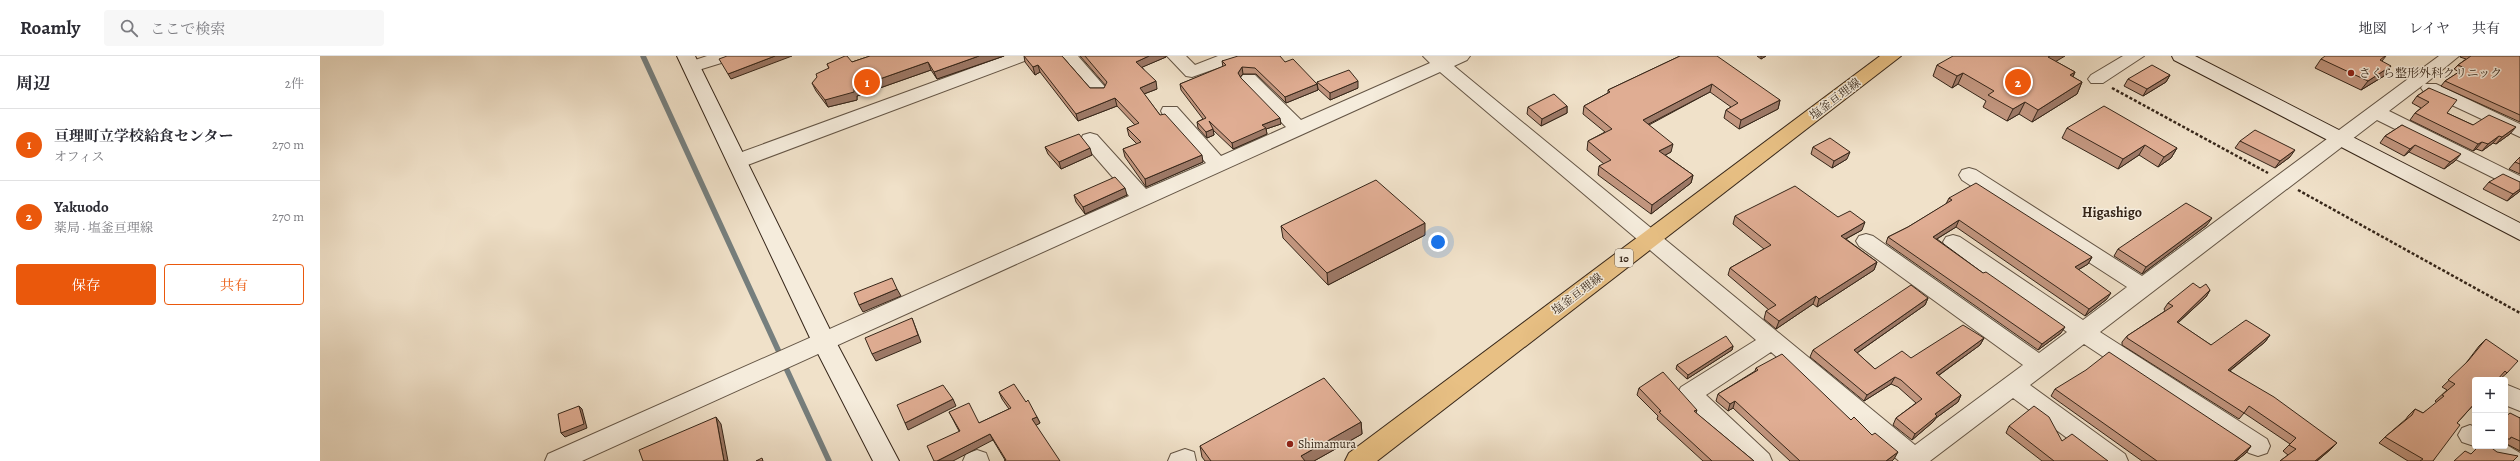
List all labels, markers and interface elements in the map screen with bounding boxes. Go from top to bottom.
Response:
search box [104,10,384,46]
text: Roamly [20,15,80,41]
icon: search [118,17,140,39]
text: ここで検索 [150,19,225,39]
text: 地図 [2359,19,2387,38]
text: レイヤ [2409,19,2450,38]
text: 共有 [2472,19,2500,38]
place label: さくら整形外科クリニック [2359,65,2502,81]
pin: 1 [854,67,880,97]
pin: 2 [2005,67,2031,97]
marker: さくら整形外科クリニック [2346,68,2356,78]
text: 周辺 [16,72,50,95]
text: 2件 [285,75,304,92]
street label: 塩釜亘理線 [1806,75,1864,123]
text: 亘理町立学校給食センター [54,126,233,146]
text: 1 [27,136,31,153]
text: 270 m [272,136,304,153]
text: オフィス [54,148,105,165]
text: Yakuodo [54,197,109,217]
district label: Higashigo [2082,203,2142,222]
text: 2 [26,208,32,225]
text: 270 m [272,208,304,225]
text: 薬局 · 塩釜亘理線 [54,219,153,236]
your location [1428,232,1448,252]
road number: 10 [1615,249,1633,267]
button: 保存 [16,264,156,305]
button: 共有 [164,264,304,305]
street label: 塩釜亘理線 [1548,270,1606,318]
map controls [2472,377,2508,449]
button: + [2472,377,2508,413]
button: − [2472,413,2508,449]
place label: Shimamura [1298,436,1357,452]
marker: Shimamura [1285,439,1295,449]

